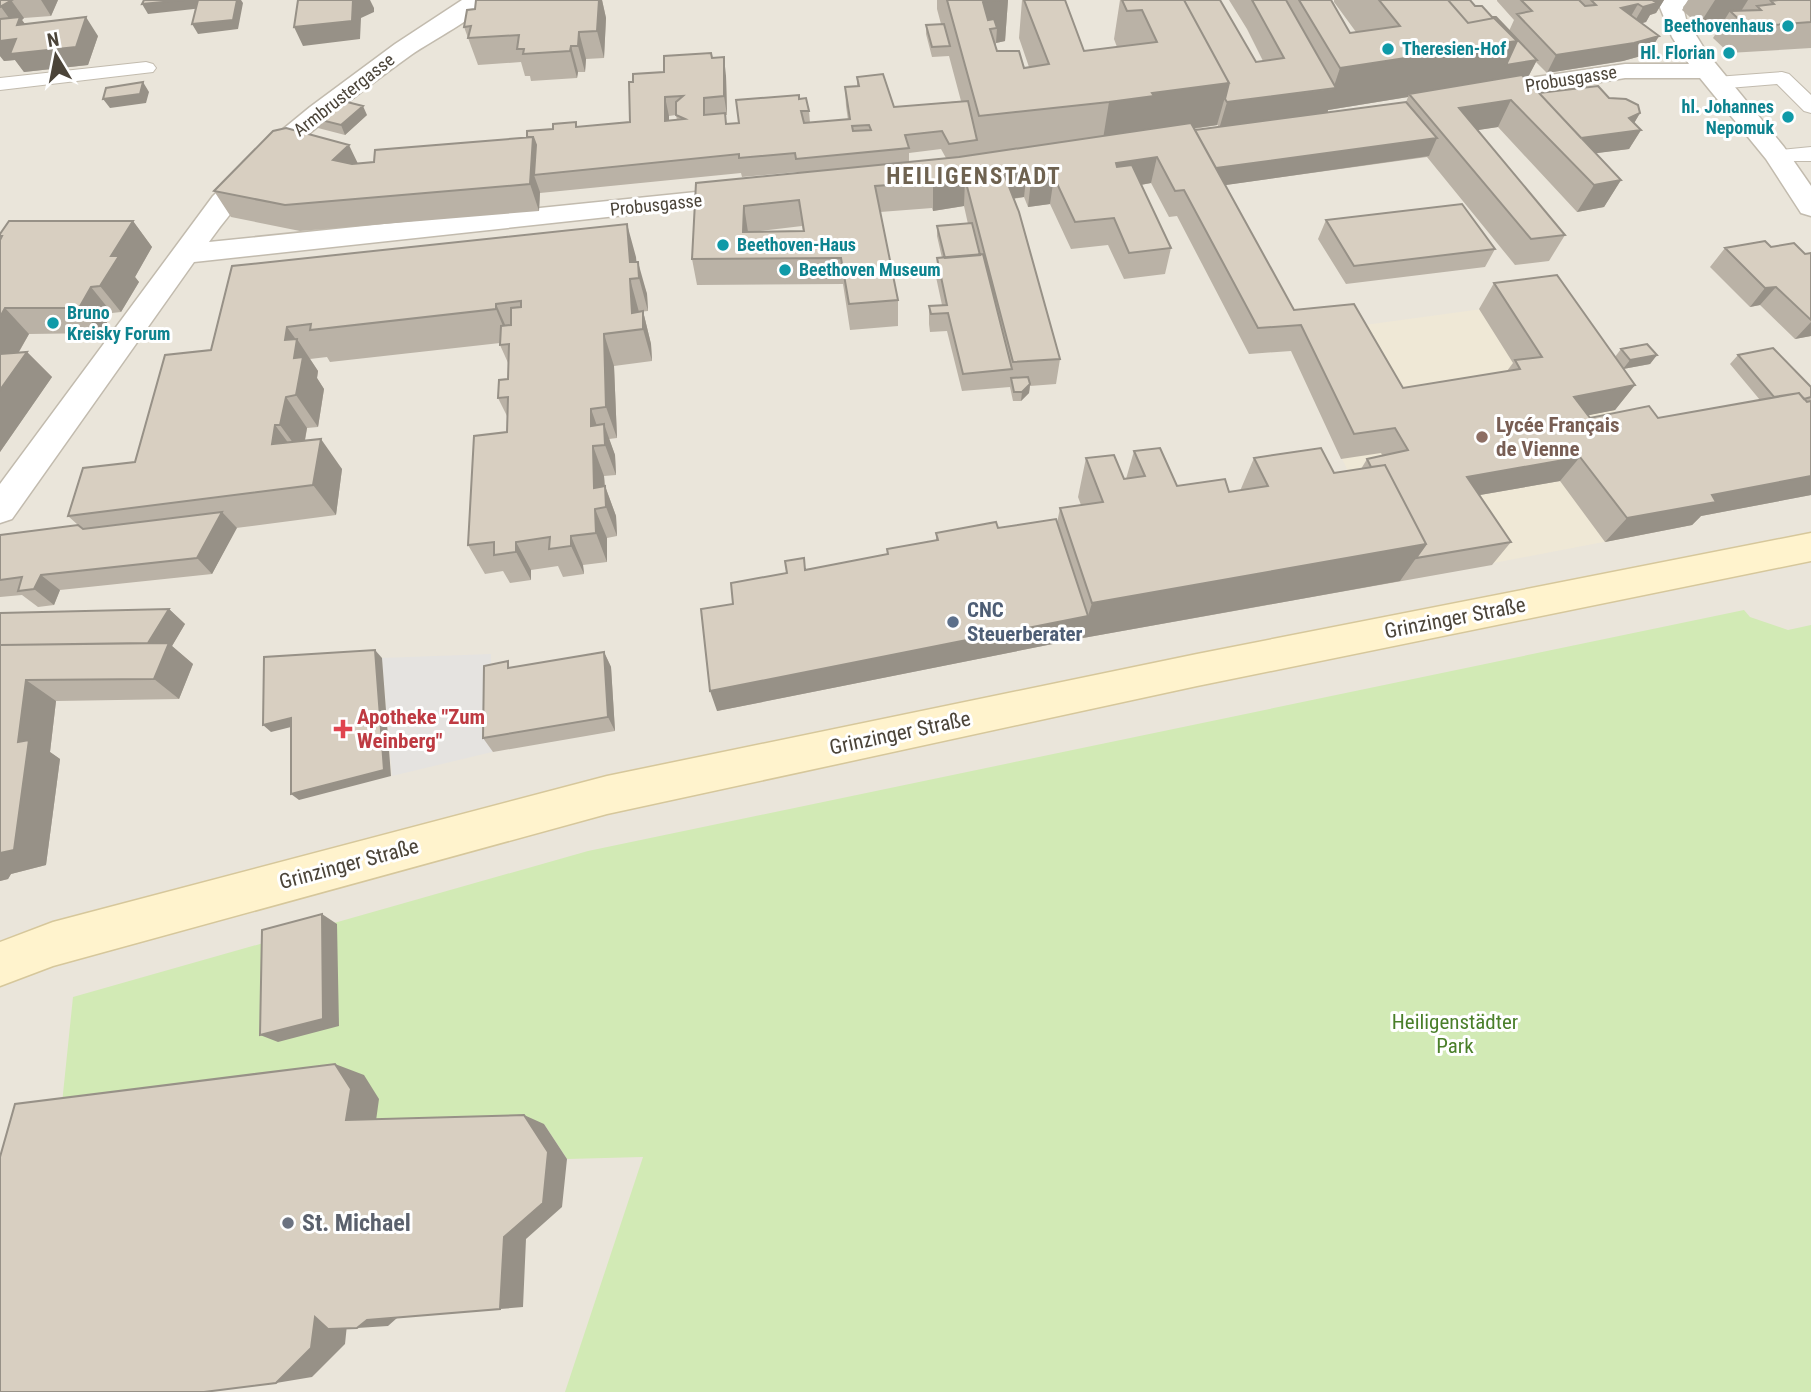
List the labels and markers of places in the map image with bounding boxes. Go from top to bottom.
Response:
place label: Beethovenhaus [1664,15,1774,36]
marker: Beethovenhaus [1780,18,1796,34]
place label: Theresien-Hof [1402,38,1506,59]
marker: Theresien-Hof [1380,41,1396,57]
place label: Hl. Florian [1640,42,1715,63]
marker: Hl. Florian [1721,45,1737,61]
place label: hl. Johannes Nepomuk [1682,96,1774,138]
marker: hl. Johannes Nepomuk [1780,109,1796,125]
place label: Beethoven-Haus [737,234,856,255]
marker: Beethoven-Haus [715,237,731,253]
place label: Beethoven Museum [799,259,941,280]
marker: Beethoven Museum [777,262,793,278]
place label: Bruno Kreisky Forum [67,302,170,344]
marker: Bruno Kreisky Forum [45,315,61,331]
place label: Lycée Français de Vienne [1496,413,1620,461]
marker: Lycée Français de Vienne [1474,429,1490,445]
place label: CNC Steuerberater [967,598,1083,646]
marker: CNC Steuerberater [945,614,961,630]
place label: Apotheke "Zum Weinberg" [357,705,485,753]
marker: Apotheke "Zum Weinberg" [335,721,351,737]
place label: St. Michael [302,1209,411,1237]
marker: St. Michael [280,1215,296,1231]

